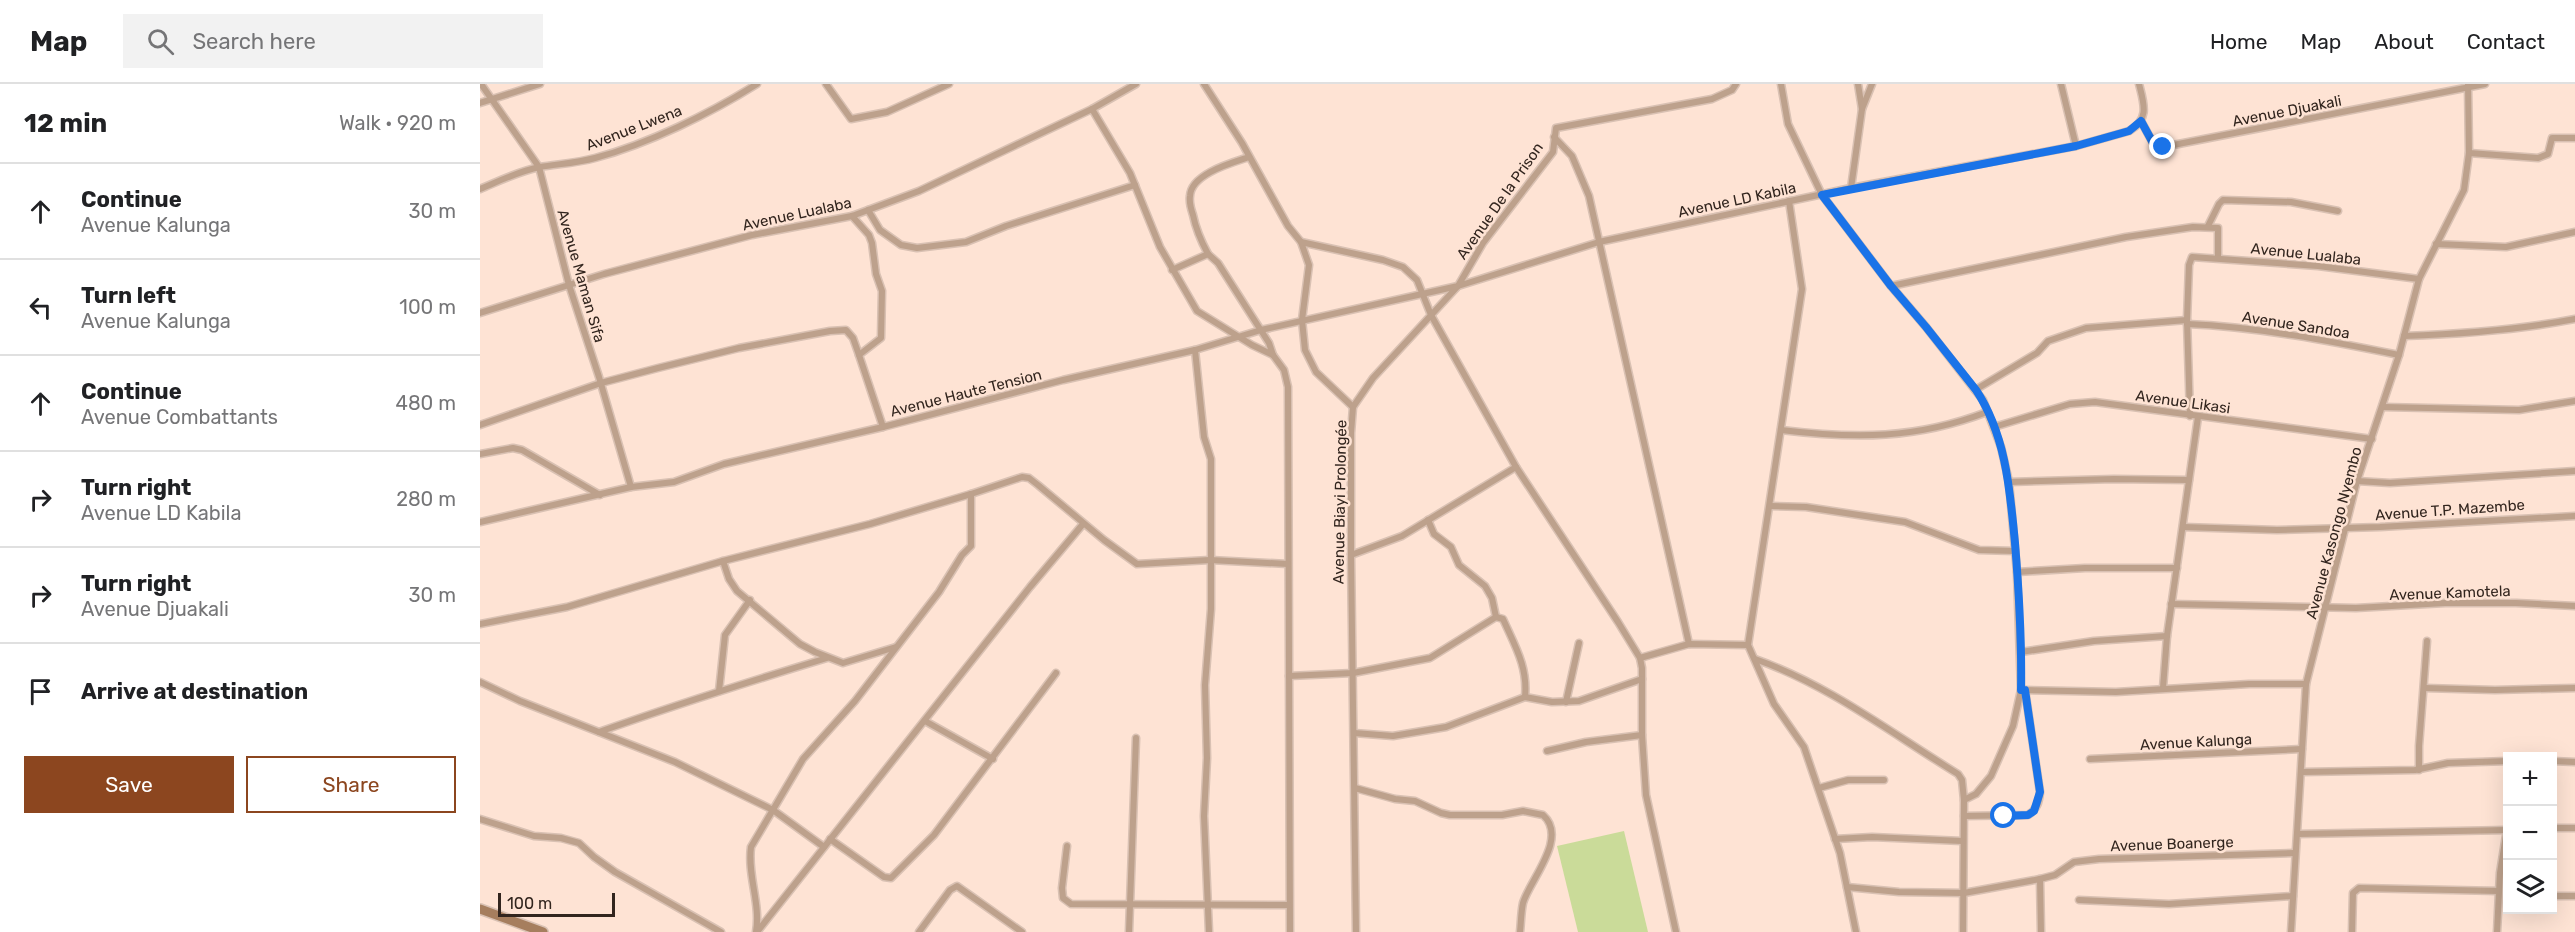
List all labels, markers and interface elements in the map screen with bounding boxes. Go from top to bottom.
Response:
search box [123,14,543,68]
text: Map [30,25,87,58]
icon: search [144,25,177,58]
text: Search here [192,28,316,55]
text: Home [2210,29,2267,54]
text: Map [2300,29,2341,54]
text: About [2374,29,2434,54]
text: Contact [2467,29,2545,54]
street label: Avenue Djuakali [2231,92,2343,130]
street label: Avenue Lwena [583,101,685,155]
text: 12 min [24,108,107,139]
text: Walk · 920 m [339,111,456,135]
route end [2149,133,2175,159]
street label: Avenue De la Prison [1453,139,1547,263]
street label: Avenue LD Kabila [1676,179,1798,221]
text: Continue [81,186,182,213]
street label: Avenue Lualaba [741,194,853,234]
icon: ahead [24,195,57,228]
text: 30 m [409,199,456,223]
street label: Avenue Maman Sifa [553,207,609,345]
text: Avenue Kalunga [81,213,231,237]
street label: Avenue Lualaba [2250,239,2362,269]
text: Turn left [81,282,176,309]
icon: left [24,291,57,324]
text: 100 m [399,295,456,319]
street label: Avenue Sandoa [2241,308,2351,342]
text: Avenue Kalunga [81,309,231,333]
street label: Avenue Haute Tension [888,365,1044,421]
text: Continue [81,378,182,405]
street label: Avenue Likasi [2134,386,2232,418]
icon: ahead [24,387,57,420]
text: 480 m [395,391,456,415]
text: Avenue Combattants [81,405,278,429]
street label: Avenue Biayi Prolongée [1330,420,1350,584]
street label: Avenue Kasongo Nyembo [2302,445,2366,621]
text: Turn right [81,474,191,501]
icon: right [24,483,57,516]
text: 280 m [396,487,456,511]
street label: Avenue T.P. Mazembe [2375,496,2525,524]
text: Avenue LD Kabila [81,501,241,525]
text: Turn right [81,570,191,597]
icon: right [24,579,57,612]
street label: Avenue Kamotela [2389,582,2511,604]
text: 30 m [409,583,456,607]
text: Avenue Djuakali [81,597,229,621]
icon: arrive [24,675,57,708]
text: Arrive at destination [81,678,308,705]
street label: Avenue Kalunga [2139,730,2253,754]
map controls [2503,752,2557,914]
button: + [2503,752,2557,806]
button: Save [24,756,234,813]
button: Share [246,756,456,813]
route start [1990,802,2016,828]
button: − [2503,806,2557,860]
street label: Avenue Boanerge [2110,833,2234,855]
button: layers [2503,860,2557,914]
scale bar [498,890,615,918]
text: 100 m [507,894,552,913]

